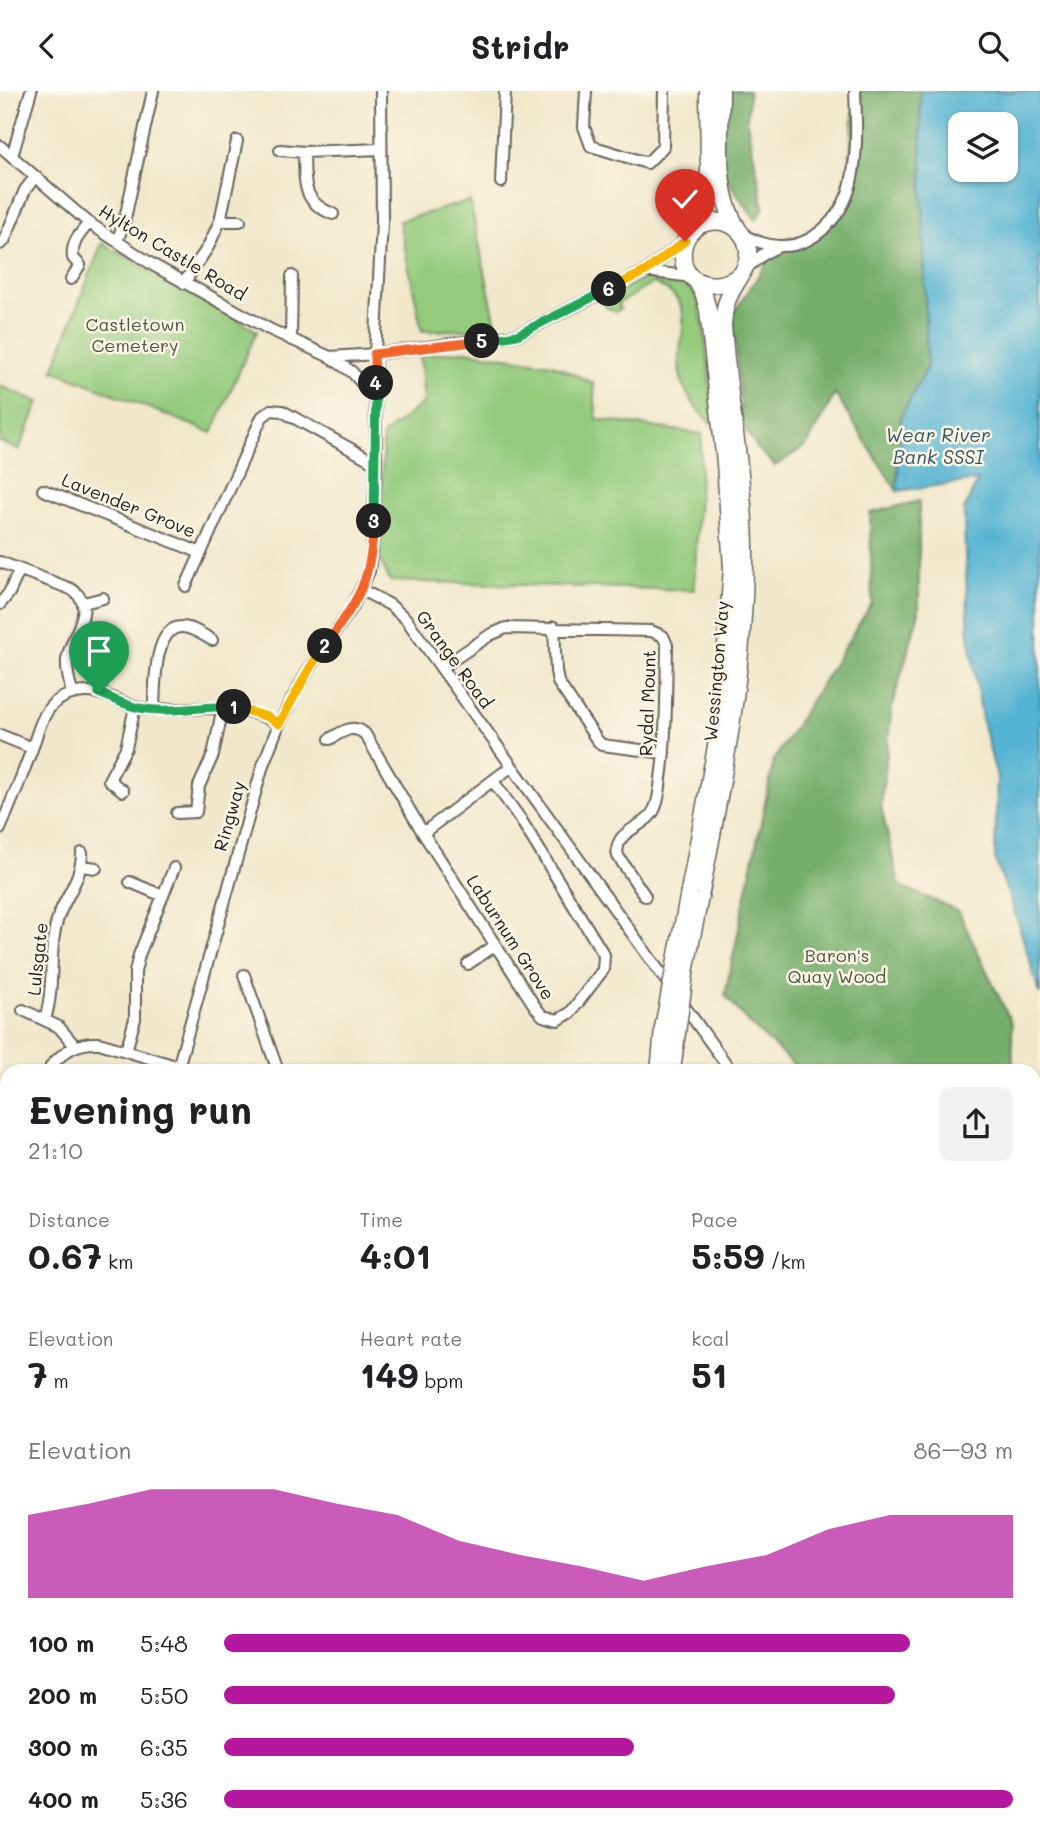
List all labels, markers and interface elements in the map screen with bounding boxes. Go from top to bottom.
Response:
text: Stridr [471,25,569,67]
icon: back [28,27,66,65]
icon: search [974,27,1012,65]
map controls [948,112,1018,182]
button: layers [948,112,1018,182]
pin [655,169,715,241]
icon: check [666,180,704,218]
street label: Hylton Castle Road [95,198,251,306]
pin: 6 [592,271,626,307]
text: 6 [603,276,614,301]
park label: Castletown Cemetery [86,312,184,357]
pin: 5 [464,323,500,359]
text: 5 [476,328,487,353]
pin: 4 [358,365,394,401]
text: 4 [369,370,382,395]
water label: Wear River Bank SSSI [885,422,991,469]
street label: Lavender Grove [58,467,200,543]
pin: 3 [356,503,392,539]
text: 3 [368,508,379,533]
street label: Wessington Way [698,600,734,742]
street label: Grange Road [411,605,499,713]
pin [69,621,129,693]
pin: 2 [308,629,342,663]
icon: arrive [80,632,118,670]
text: 2 [319,633,330,658]
street label: Rydal Mount [633,649,661,757]
pin: 1 [216,689,252,725]
text: 1 [229,694,238,719]
street label: Ringway [208,778,250,854]
street label: Laburnum Grove [462,870,560,1004]
street label: Lulsgate [21,921,53,997]
park label: Baron's Quay Wood [788,943,886,988]
text: Evening run [28,1084,252,1134]
button: share [939,1087,1013,1161]
text: 21:10 [28,1135,83,1165]
text: Distance [28,1207,110,1232]
text: Time [360,1207,403,1232]
text: Pace [691,1207,738,1232]
text: 0.67 [28,1232,102,1278]
text: 4:01 [360,1232,431,1278]
text: 5:59 [691,1232,764,1278]
text: km [102,1249,133,1274]
text: /km [764,1249,806,1274]
text: Elevation [28,1326,113,1351]
text: Heart rate [360,1326,462,1351]
text: kcal [691,1326,729,1351]
text: 7 [28,1351,48,1397]
text: 149 [360,1351,418,1397]
text: 51 [691,1351,727,1397]
text: m [48,1368,69,1393]
text: bpm [418,1368,463,1393]
text: Elevation [28,1435,131,1465]
text: 86–93 m [914,1435,1013,1465]
text: 100 m [28,1628,94,1658]
text: 5:48 [140,1628,188,1658]
text: 200 m [28,1680,97,1710]
text: 5:50 [140,1680,188,1710]
text: 300 m [28,1732,98,1762]
text: 6:35 [140,1732,188,1762]
text: 400 m [28,1784,99,1814]
text: 5:36 [140,1784,188,1814]

